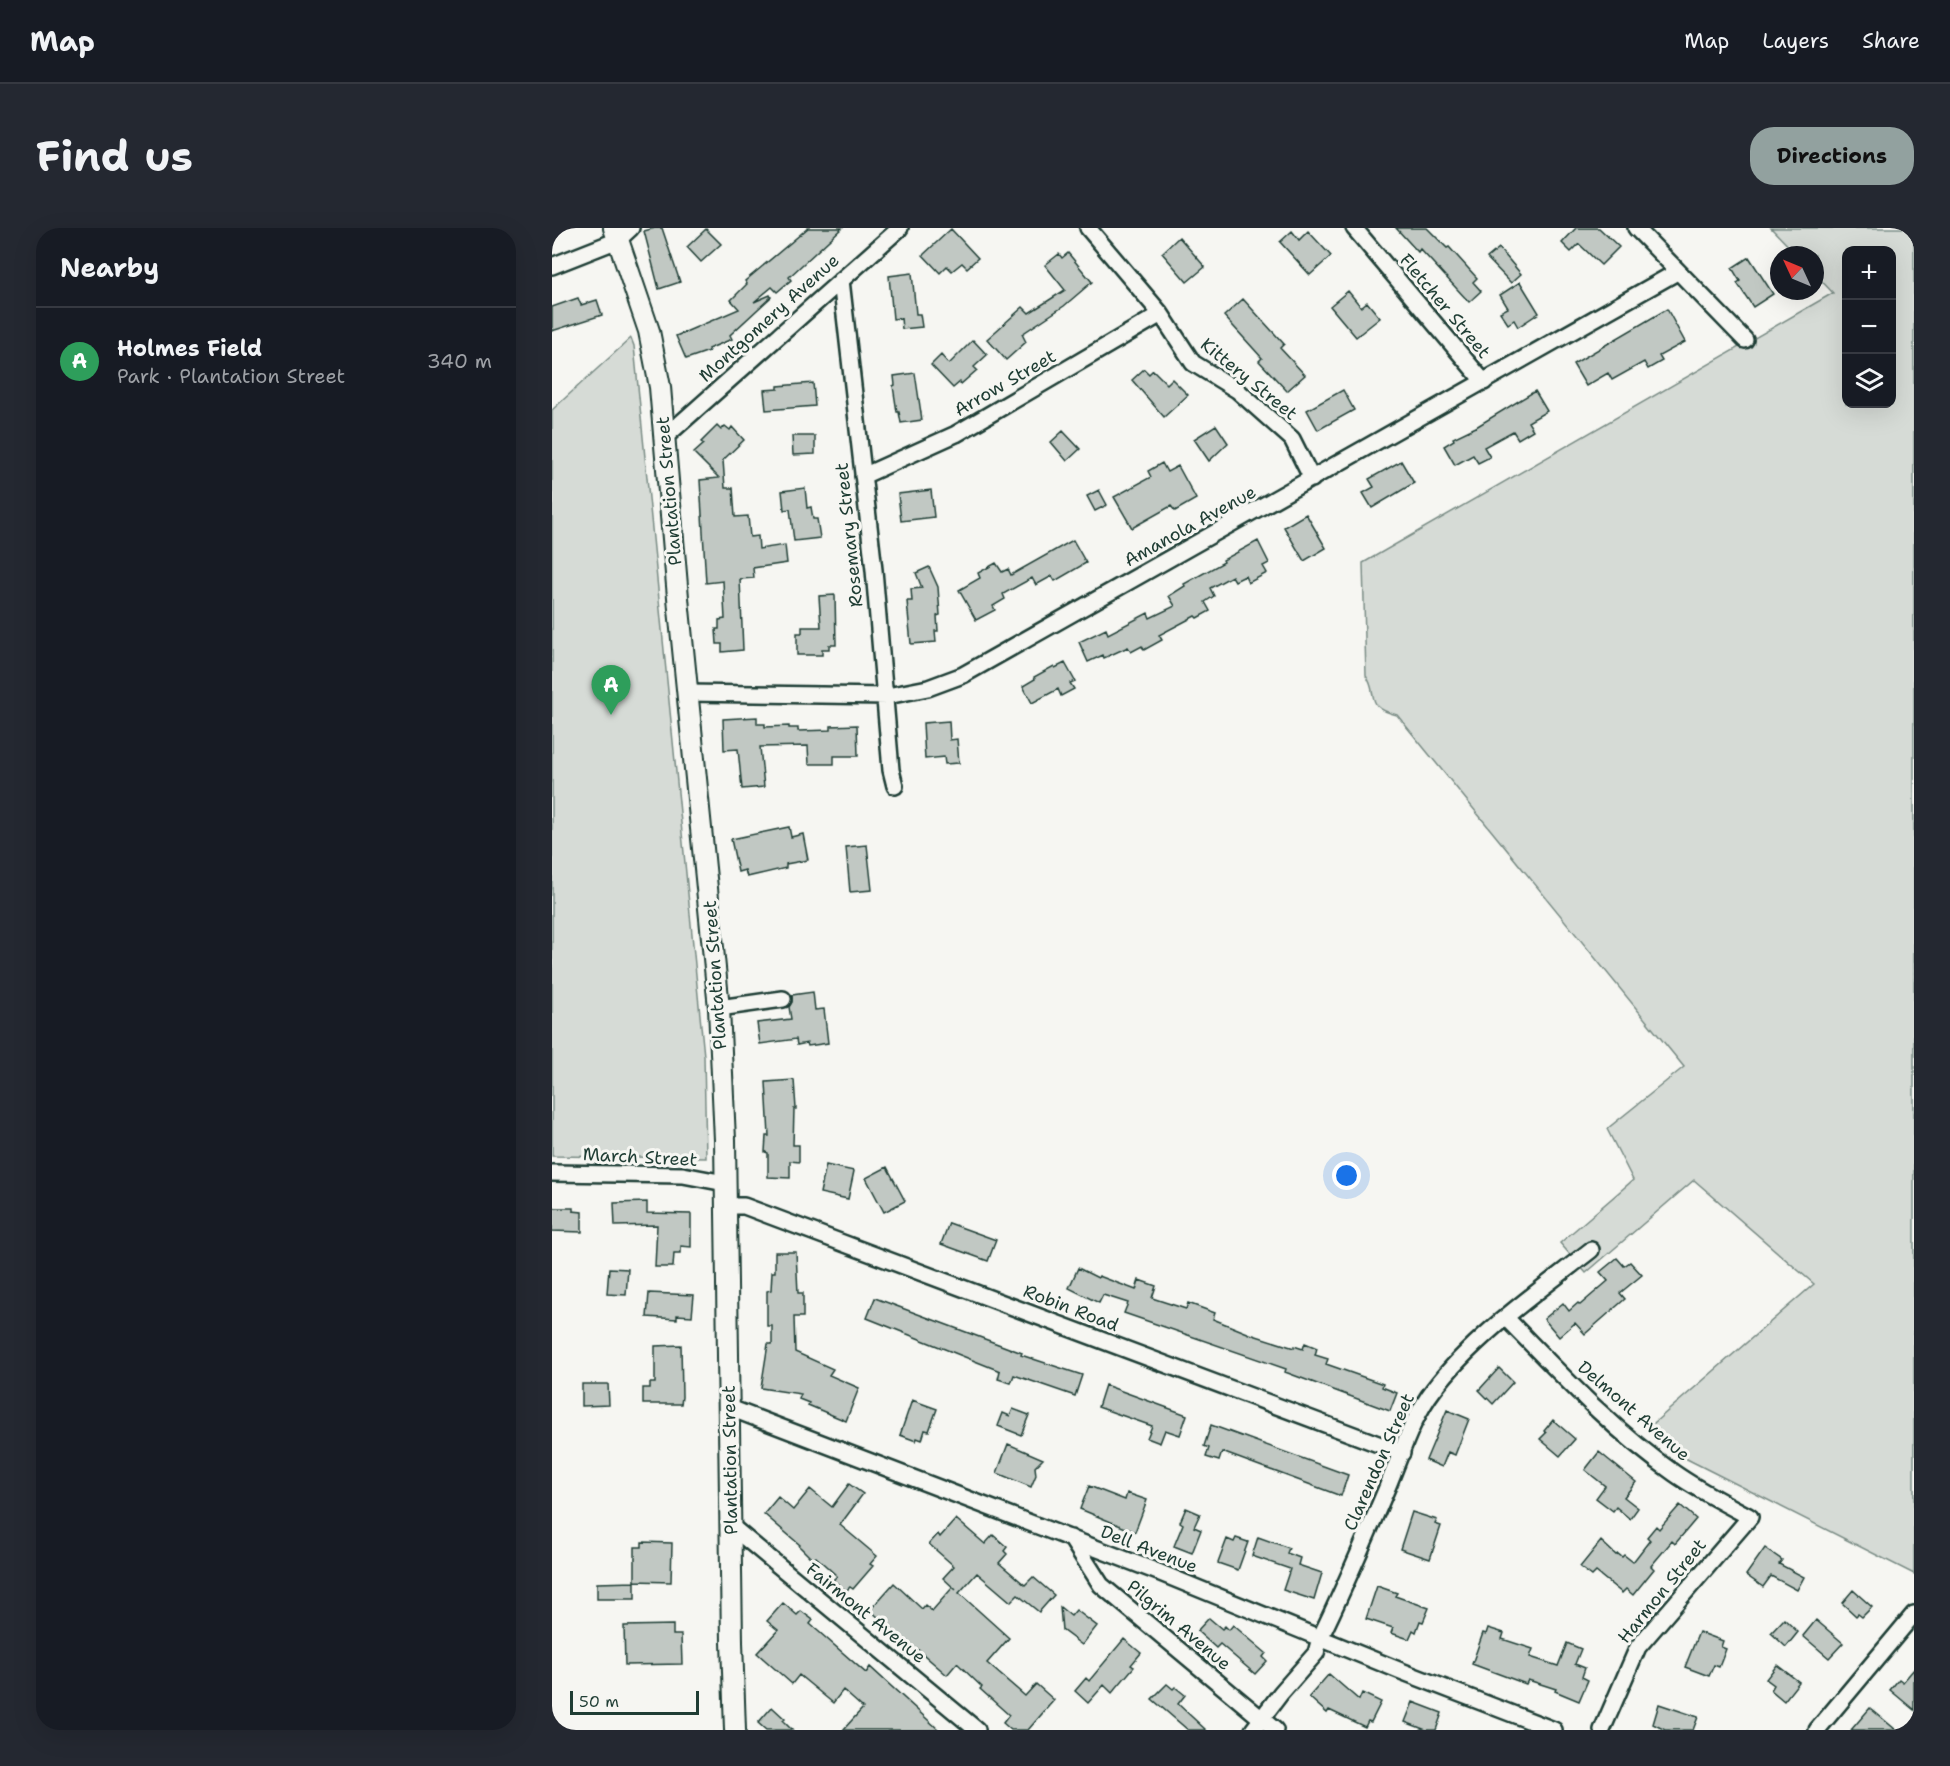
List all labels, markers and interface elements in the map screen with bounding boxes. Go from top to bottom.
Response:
text: Map [30,22,95,60]
text: Map [1684,27,1729,55]
text: Layers [1762,27,1829,55]
text: Share [1862,27,1920,55]
button: Directions [1750,127,1914,185]
text: Find us [36,128,193,184]
north arrow [1770,246,1824,300]
map controls [1842,246,1896,408]
button: + [1842,246,1896,300]
street label: Montgomery Avenue [694,248,844,388]
street label: Fletcher Street [1394,249,1496,363]
text: Nearby [60,250,159,285]
button: − [1842,300,1896,354]
street label: Kittery Street [1195,332,1303,426]
text: Holmes Field [117,334,262,363]
street label: Arrow Street [950,344,1060,422]
text: A [72,348,87,374]
text: 340 m [427,348,492,374]
button: layers [1842,354,1896,408]
text: Park · Plantation Street [117,363,345,389]
street label: Plantation Street [651,415,687,567]
street label: Rosemary Street [829,462,869,608]
street label: Amanola Avenue [1120,480,1260,572]
pin: A [592,666,630,715]
street label: Plantation Street [698,899,732,1050]
street label: March Street [582,1142,698,1172]
your location [1332,1161,1361,1190]
street label: Robin Road [1020,1279,1122,1337]
street label: Delmont Avenue [1573,1355,1695,1467]
street label: Plantation Street [717,1385,743,1535]
street label: Clarendon Street [1338,1389,1420,1534]
street label: Dell Avenue [1097,1520,1201,1578]
street label: Harmon Street [1612,1534,1712,1648]
street label: Fairmont Avenue [801,1557,931,1669]
street label: Pilgrim Avenue [1122,1574,1236,1676]
scale bar [570,1688,699,1716]
text: 50 m [579,1691,619,1712]

